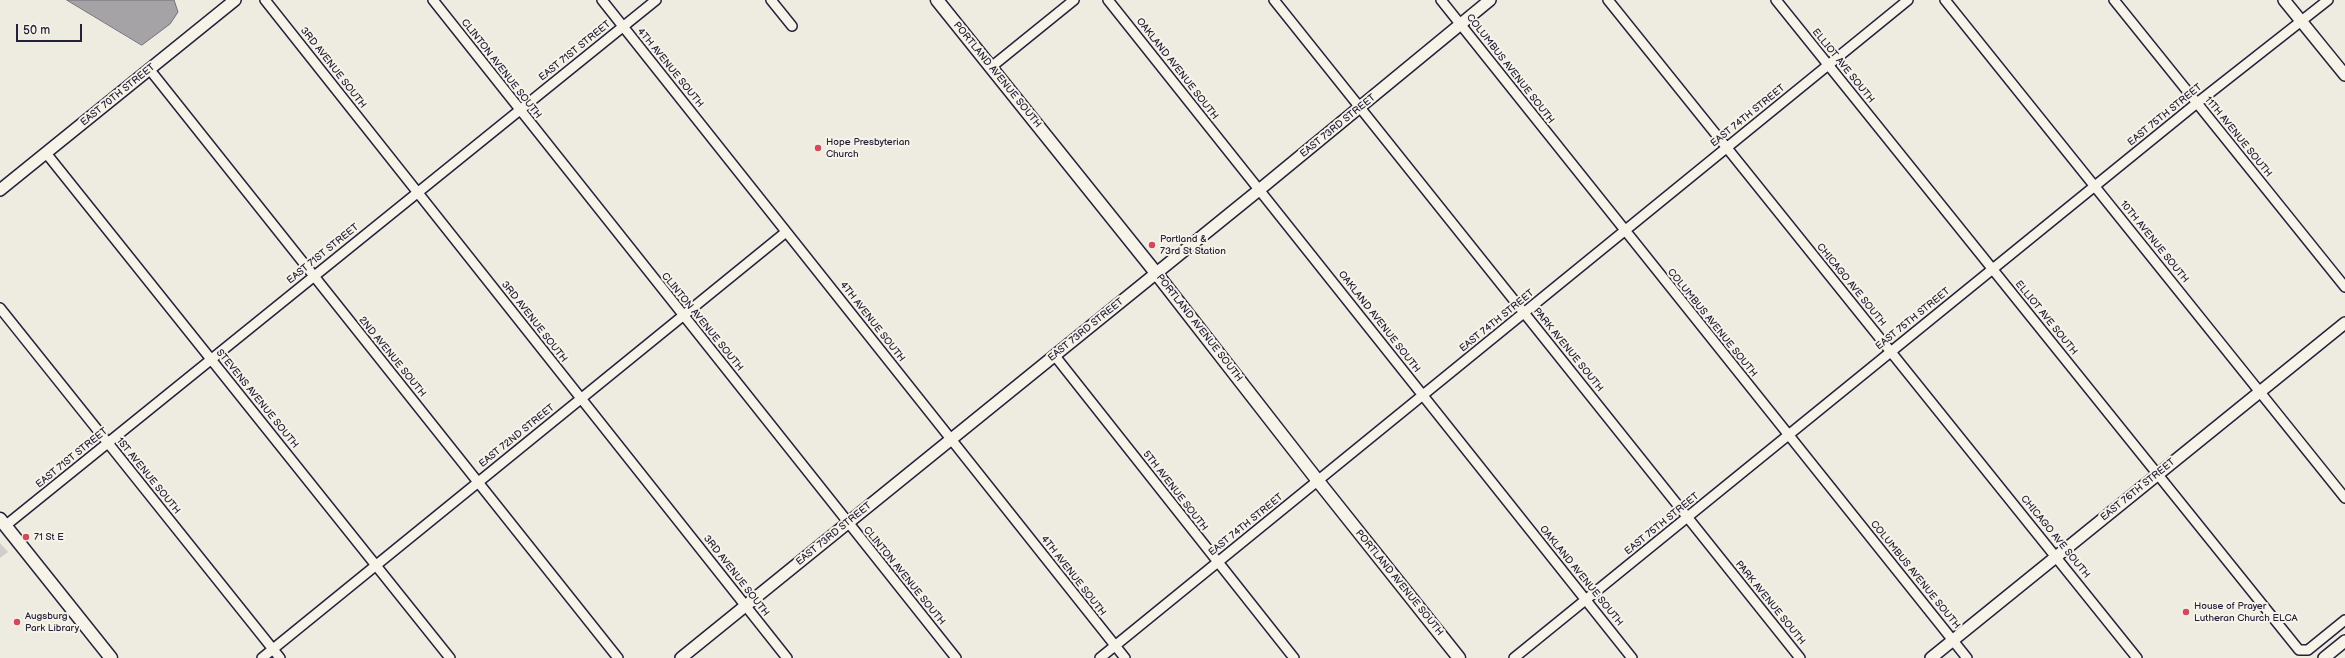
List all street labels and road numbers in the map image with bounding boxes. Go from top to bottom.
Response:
street label: COLUMBUS AVENUE SOUTH [1463,12,1557,126]
street label: OAKLAND AVENUE SOUTH [1134,16,1220,122]
street label: CLINTON AVENUE SOUTH [458,17,544,121]
street label: EAST 71ST STREET [537,18,613,84]
street label: PORTLAND AVENUE SOUTH [951,20,1043,130]
street label: 3RD AVENUE SOUTH [298,25,368,111]
street label: 4TH AVENUE SOUTH [634,26,706,110]
street label: ELLIOT AVE SOUTH [1809,26,1877,106]
street label: EAST 70TH STREET [78,61,158,129]
street label: EAST 75TH STREET [2125,81,2205,149]
street label: EAST 74TH STREET [1708,82,1788,150]
street label: EAST 73RD STREET [1298,92,1378,160]
street label: 11TH AVENUE SOUTH [2202,94,2274,180]
street label: 10TH AVENUE SOUTH [2117,198,2191,286]
street label: EAST 71ST STREET [285,221,361,287]
street label: CHICAGO AVE SOUTH [1814,241,1888,329]
street label: COLUMBUS AVENUE SOUTH [1665,266,1759,380]
street label: OAKLAND AVENUE SOUTH [1336,269,1422,375]
street label: CLINTON AVENUE SOUTH [659,270,745,374]
street label: PORTLAND AVENUE SOUTH [1153,272,1245,384]
street label: ELLIOT AVE SOUTH [2012,278,2080,358]
street label: 3RD AVENUE SOUTH [499,279,569,365]
street label: 4TH AVENUE SOUTH [837,279,907,365]
street label: EAST 75TH STREET [1873,285,1953,353]
street label: EAST 74TH STREET [1457,287,1537,355]
street label: EAST 73RD STREET [1046,296,1126,364]
street label: PARK AVENUE SOUTH [1530,306,1606,394]
street label: 2ND AVENUE SOUTH [356,314,428,400]
street label: STEVENS AVENUE SOUTH [213,347,301,451]
street label: EAST 72ND STREET [477,402,557,470]
street label: EAST 71ST STREET [34,425,110,491]
street label: 1ST AVENUE SOUTH [113,435,183,517]
street label: 5TH AVENUE SOUTH [1140,449,1210,533]
street label: EAST 76TH STREET [2098,456,2178,524]
street label: EAST 75TH STREET [1622,490,1702,558]
street label: EAST 74TH STREET [1206,491,1286,559]
street label: CHICAGO AVE SOUTH [2018,493,2092,581]
street label: EAST 73RD STREET [794,500,874,568]
street label: COLUMBUS AVENUE SOUTH [1868,518,1962,632]
street label: OAKLAND AVENUE SOUTH [1537,523,1625,629]
street label: CLINTON AVENUE SOUTH [861,524,947,628]
street label: PORTLAND AVENUE SOUTH [1353,528,1445,638]
street label: 3RD AVENUE SOUTH [701,533,771,619]
street label: 4TH AVENUE SOUTH [1038,533,1108,619]
street label: PARK AVENUE SOUTH [1732,559,1808,647]

